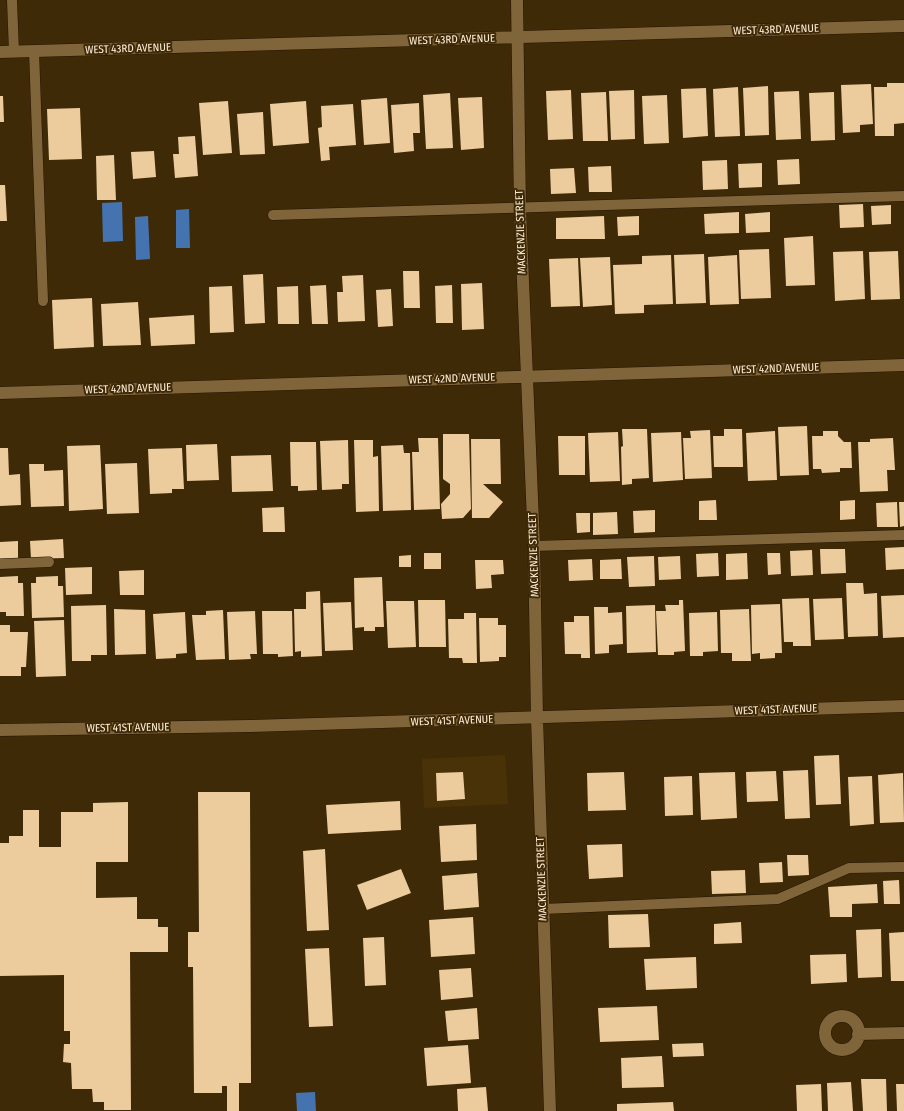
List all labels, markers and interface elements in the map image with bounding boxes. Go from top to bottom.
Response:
street label: WEST 43RD AVENUE [733,22,819,38]
street label: WEST 43RD AVENUE [409,32,495,48]
street label: WEST 43RD AVENUE [85,41,171,57]
street label: MACKENZIE STREET [513,190,529,274]
street label: WEST 42ND AVENUE [733,361,819,377]
street label: WEST 42ND AVENUE [409,371,495,387]
street label: WEST 42ND AVENUE [85,381,171,397]
street label: MACKENZIE STREET [526,513,542,597]
street label: WEST 41ST AVENUE [734,702,818,718]
street label: WEST 41ST AVENUE [410,713,494,729]
street label: WEST 41ST AVENUE [86,721,170,735]
street label: MACKENZIE STREET [534,837,550,921]

